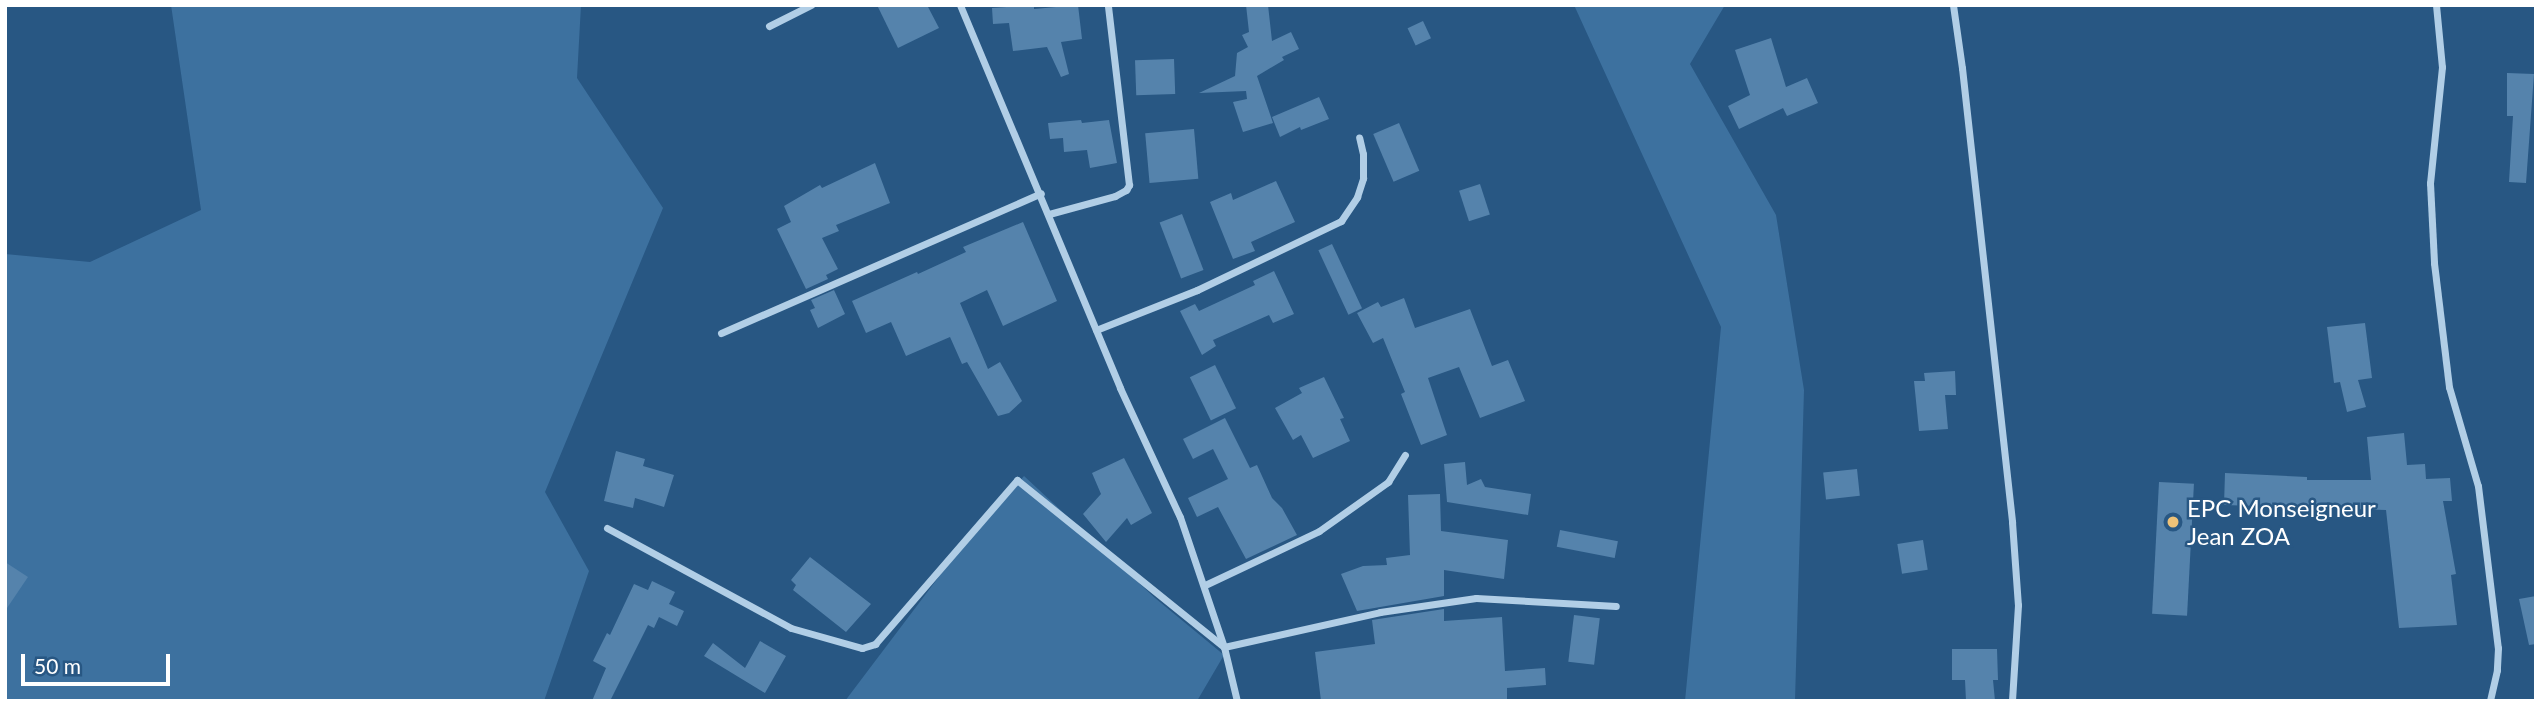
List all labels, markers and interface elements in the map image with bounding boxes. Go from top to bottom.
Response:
place label: EPC Monseigneur Jean ZOA [2187,494,2376,550]
marker: EPC Monseigneur Jean ZOA [2165,514,2181,530]
scale bar [24,640,173,684]
text: 50 m [34,653,81,678]

